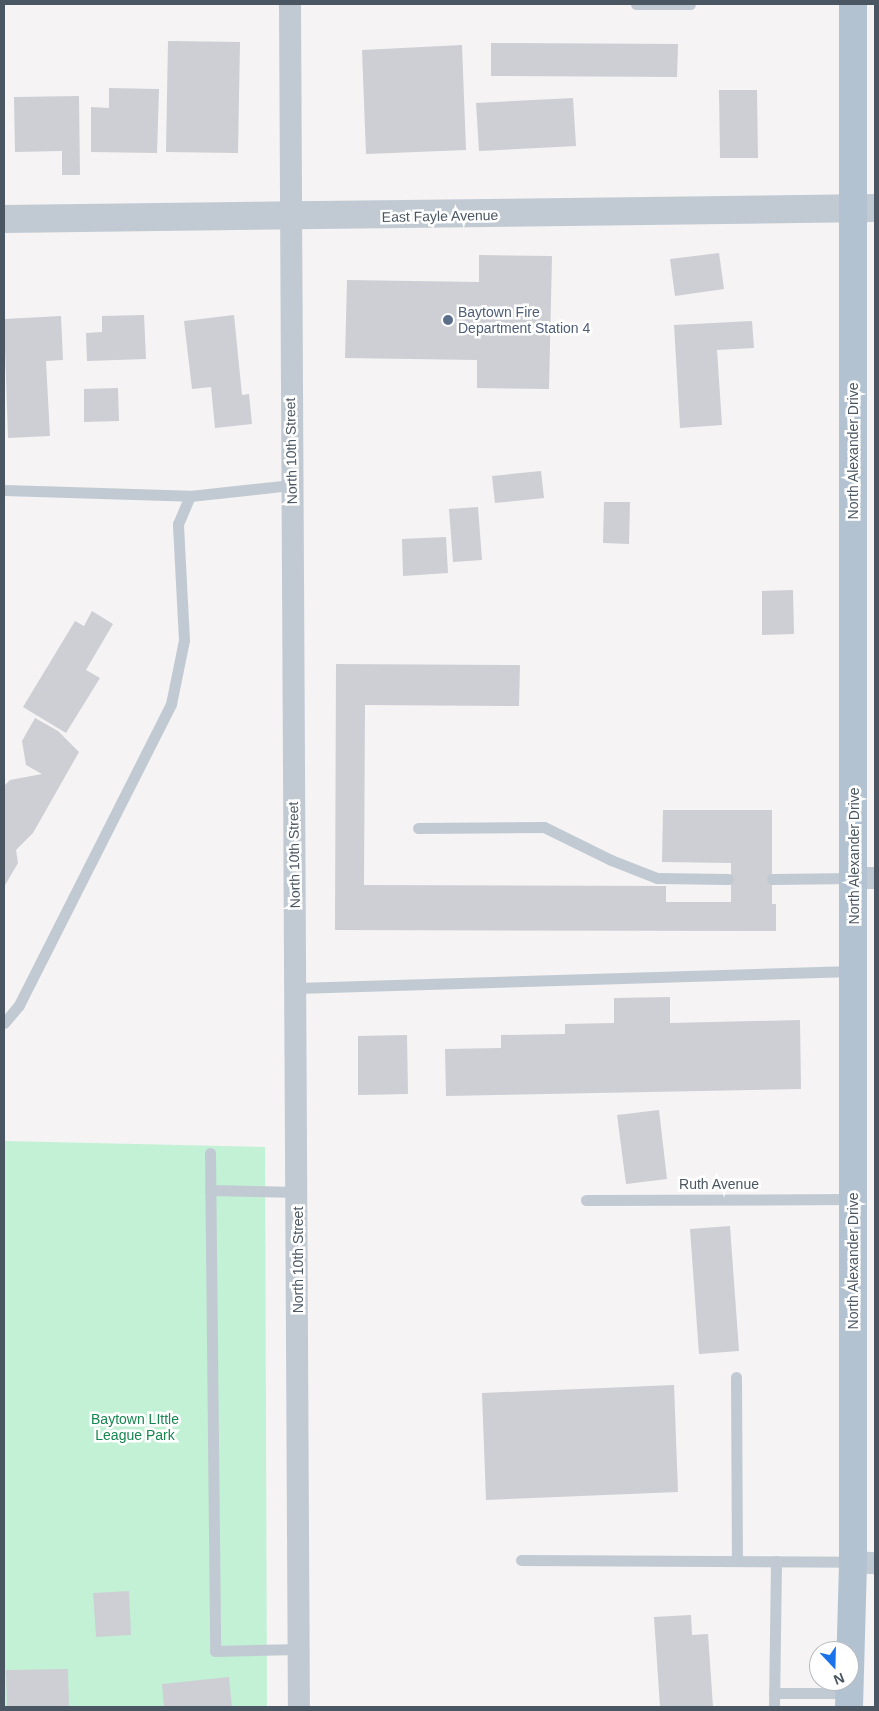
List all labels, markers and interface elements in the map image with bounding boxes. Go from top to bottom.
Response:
street label: East Fayle Avenue [381,207,499,225]
place label: Baytown Fire Department Station 4 [458,304,590,336]
marker: Baytown Fire Department Station 4 [442,314,454,326]
street label: North Alexander Drive [845,382,861,520]
street label: North 10th Street [282,398,300,504]
street label: North Alexander Drive [846,787,862,925]
street label: North 10th Street [285,802,303,908]
street label: Ruth Avenue [679,1176,759,1192]
street label: North Alexander Drive [845,1192,861,1330]
street label: North 10th Street [290,1207,306,1313]
park label: Baytown LIttle League Park [91,1411,179,1444]
north arrow [809,1641,859,1691]
text: N [831,1670,847,1688]

